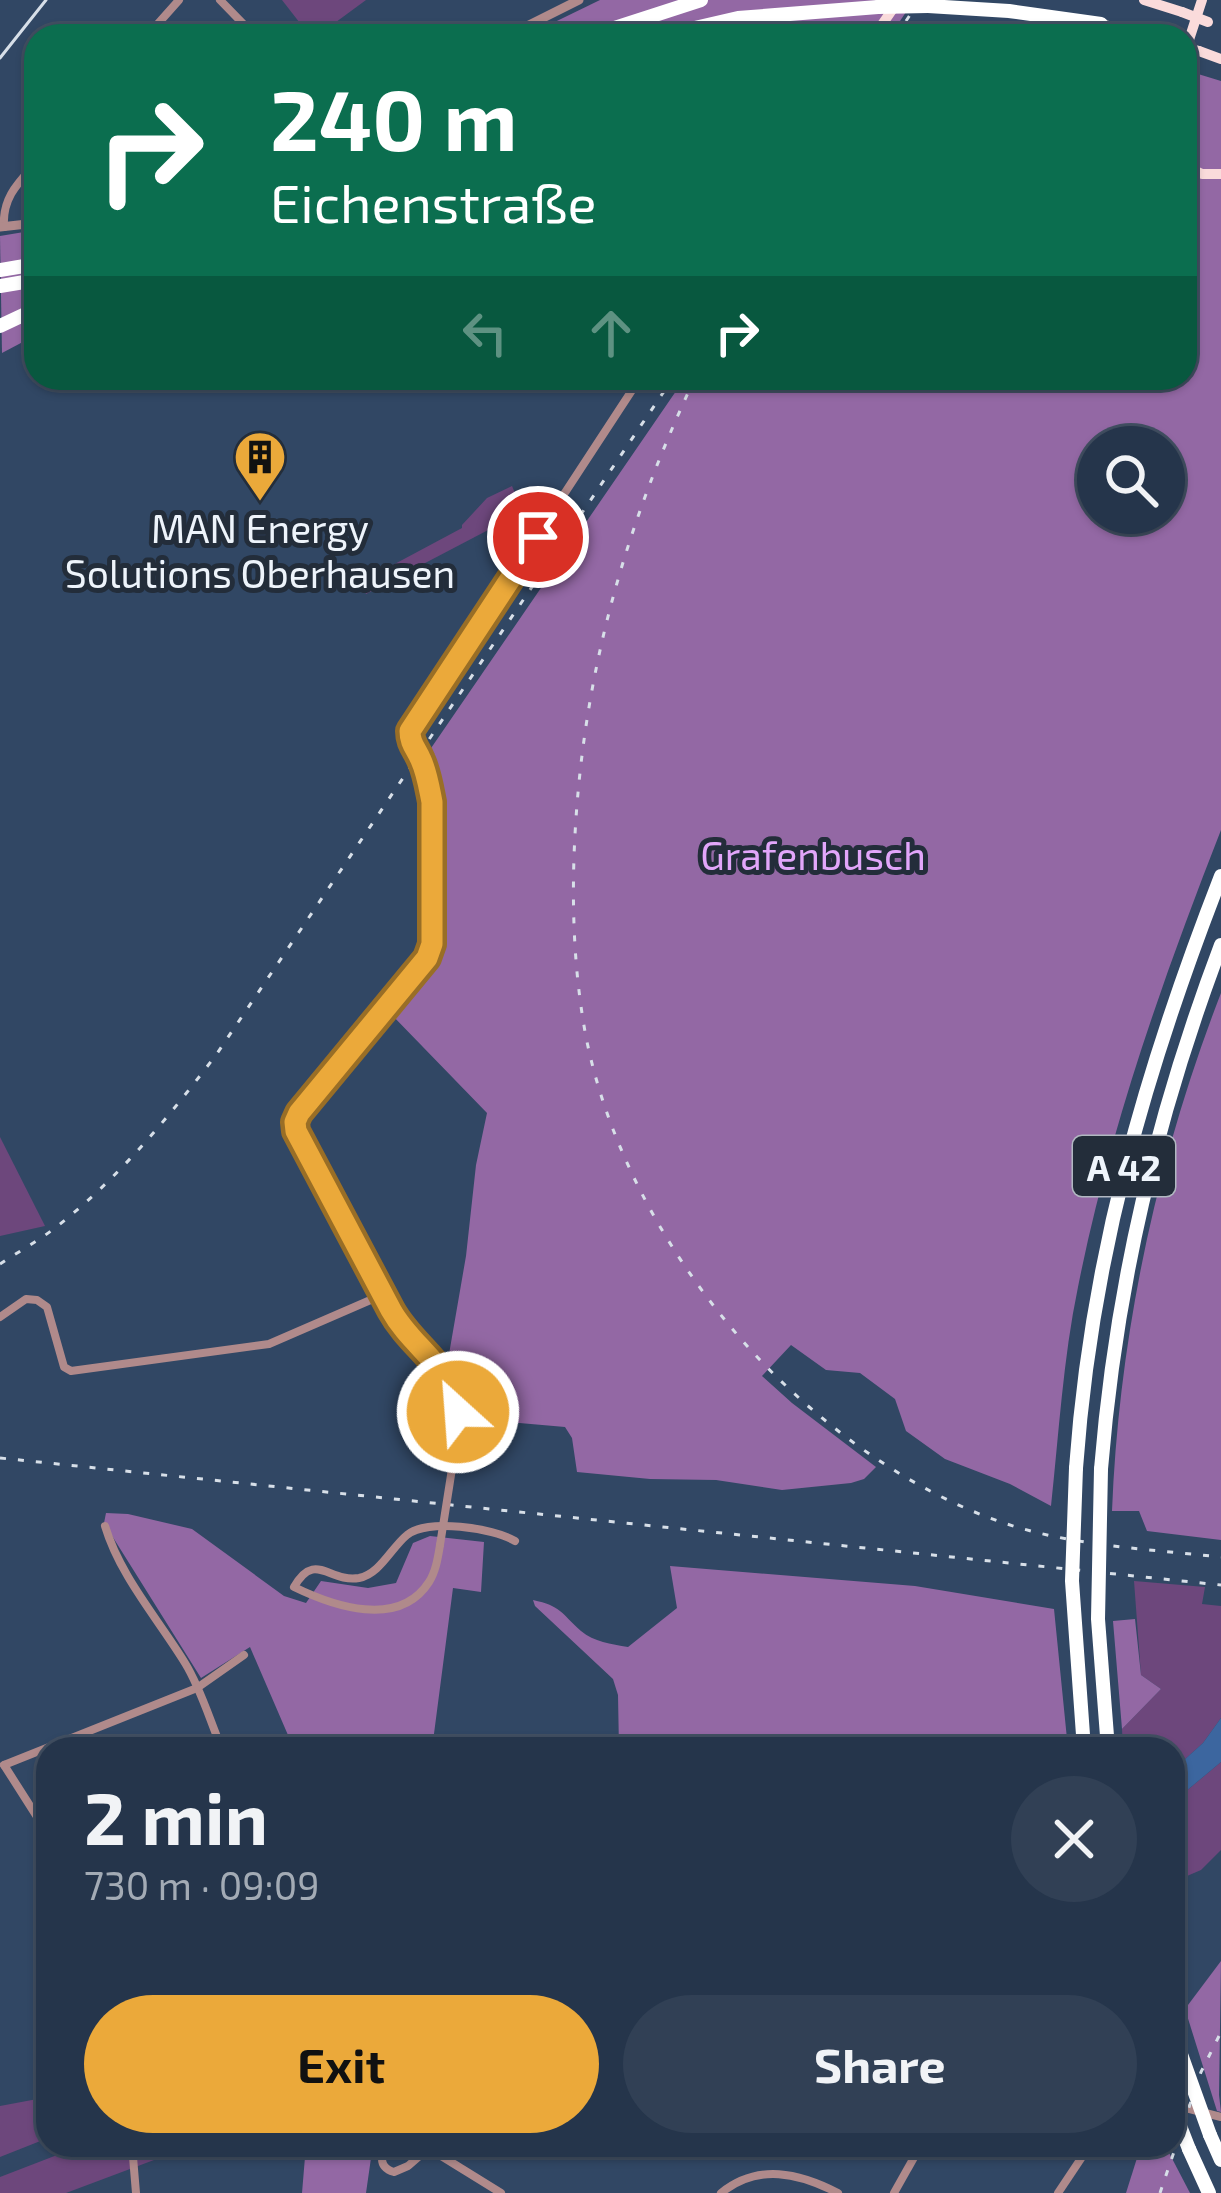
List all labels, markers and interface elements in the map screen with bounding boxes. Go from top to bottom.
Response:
text: 240 m [270,67,517,168]
icon: right [72,72,228,228]
text: Eichenstraße [270,169,597,234]
icon: left [452,300,518,366]
icon: ahead [578,300,644,366]
icon: right [704,300,770,366]
map controls [1077,426,1185,534]
button: search [1077,426,1185,534]
building icon: MAN Energy Solutions Oberhausen [232,429,288,503]
pin [487,486,589,588]
place label: MAN Energy Solutions Oberhausen [65,504,455,596]
icon: arrive [505,504,571,570]
park label: Grafenbusch [700,831,926,878]
road number: A 42 [1073,1136,1175,1196]
position arrow [395,1349,521,1475]
text: 2 min [84,1773,268,1859]
button: close [1011,1776,1137,1902]
text: 730 m · 09:09 [84,1861,319,1908]
button: Exit [84,1995,599,2133]
button: Share [623,1995,1137,2133]

